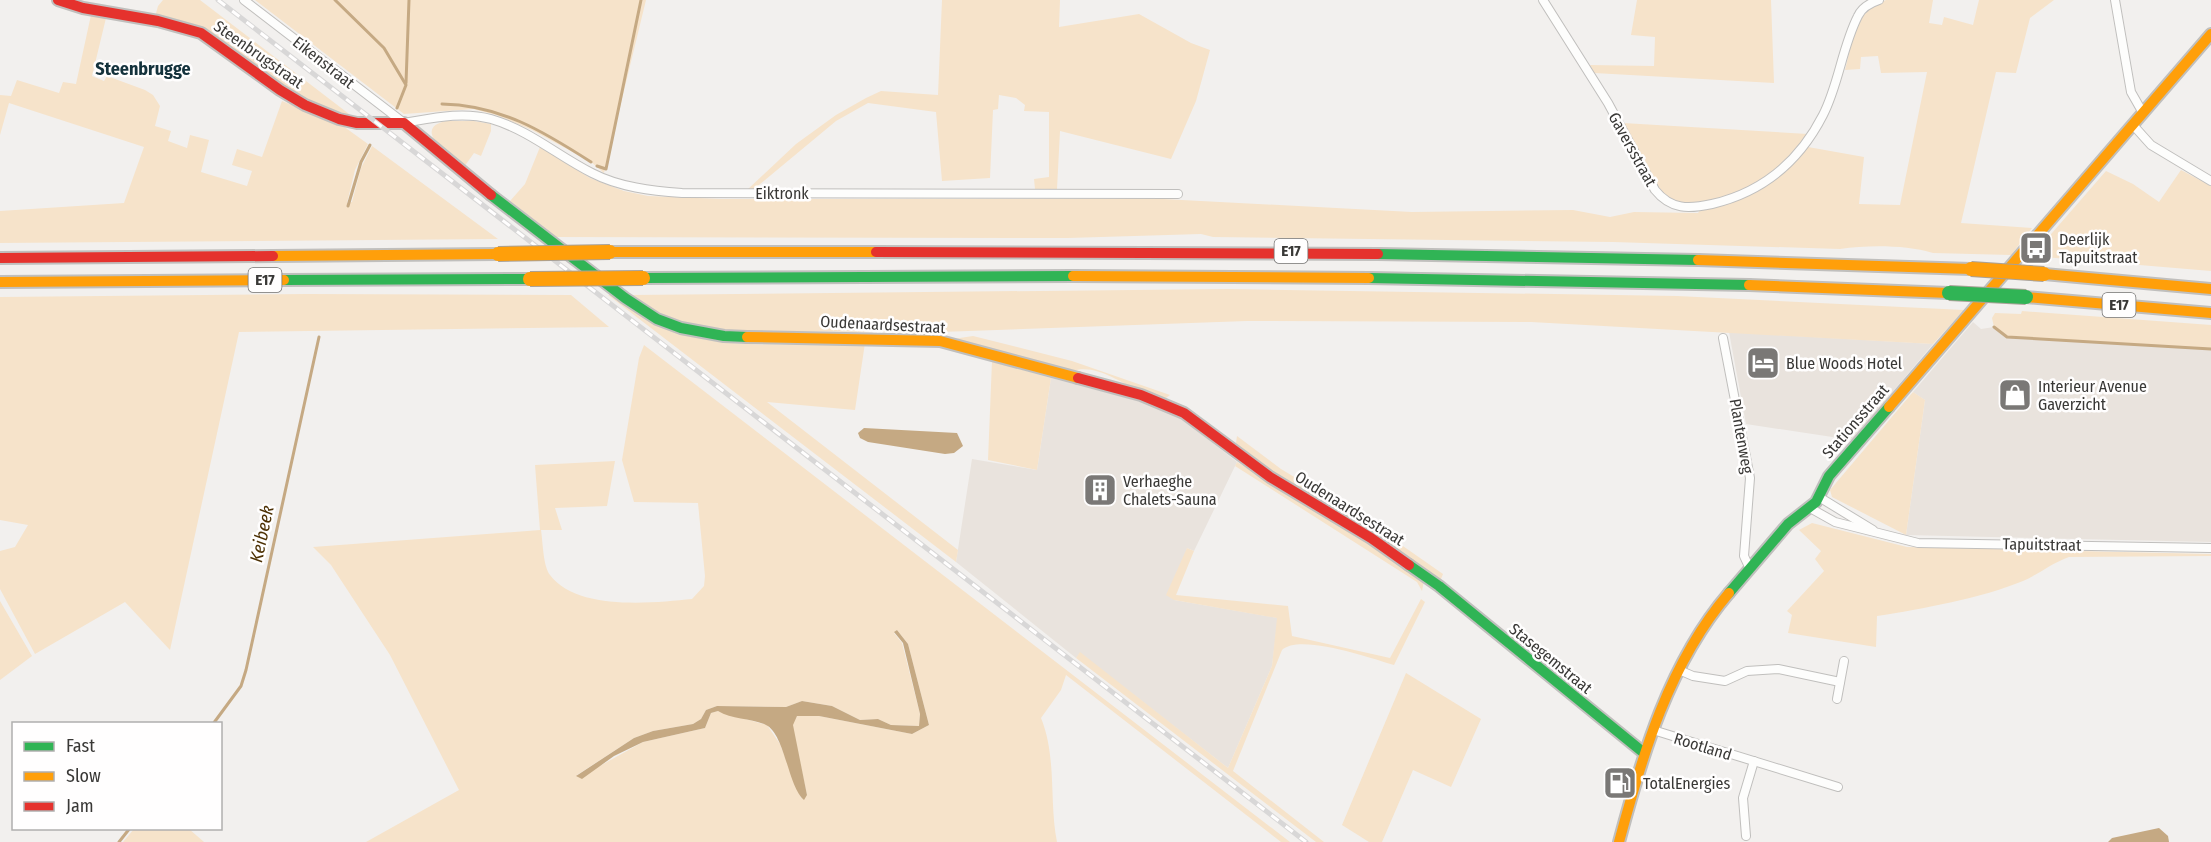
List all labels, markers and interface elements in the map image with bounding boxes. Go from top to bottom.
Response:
street label: Steenbrugstraat [210,17,308,93]
street label: Eikenstraat [289,32,359,93]
district label: Steenbrugge [95,58,191,80]
street label: Gaversstraat [1604,109,1661,190]
street label: Eiktronk [755,184,809,203]
bus stop icon: Deerlijk Tapuitstraat [2018,230,2054,266]
place label: Deerlijk Tapuitstraat [2059,230,2138,267]
road number: E17 [1274,239,1308,263]
road number: E17 [248,268,282,292]
road number: E17 [2102,293,2136,317]
street label: Oudenaardsestraat [820,312,947,337]
hotel icon: Blue Woods Hotel [1745,345,1781,381]
place label: Blue Woods Hotel [1786,354,1902,373]
shop icon: Interieur Avenue Gaverzicht [1997,377,2033,413]
place label: Interieur Avenue Gaverzicht [2038,377,2147,414]
street label: Stationsstraat [1818,380,1893,462]
street label: Plantenweg [1726,397,1758,476]
street label: Oudenaardsestraat [1292,467,1409,550]
building icon: Verhaeghe Chalets-Sauna [1082,472,1118,508]
place label: Verhaeghe Chalets-Sauna [1123,472,1217,509]
water label: Keibeek [245,503,279,565]
street label: Tapuitstraat [2003,534,2082,555]
street label: Stasegemstraat [1505,619,1596,698]
legend [12,722,222,830]
street label: Rootland [1672,729,1734,764]
text: Fast [66,735,95,757]
text: Slow [66,765,101,787]
fuel station icon: TotalEnergies [1602,765,1638,801]
place label: TotalEnergies [1643,774,1730,793]
text: Jam [66,795,94,817]

